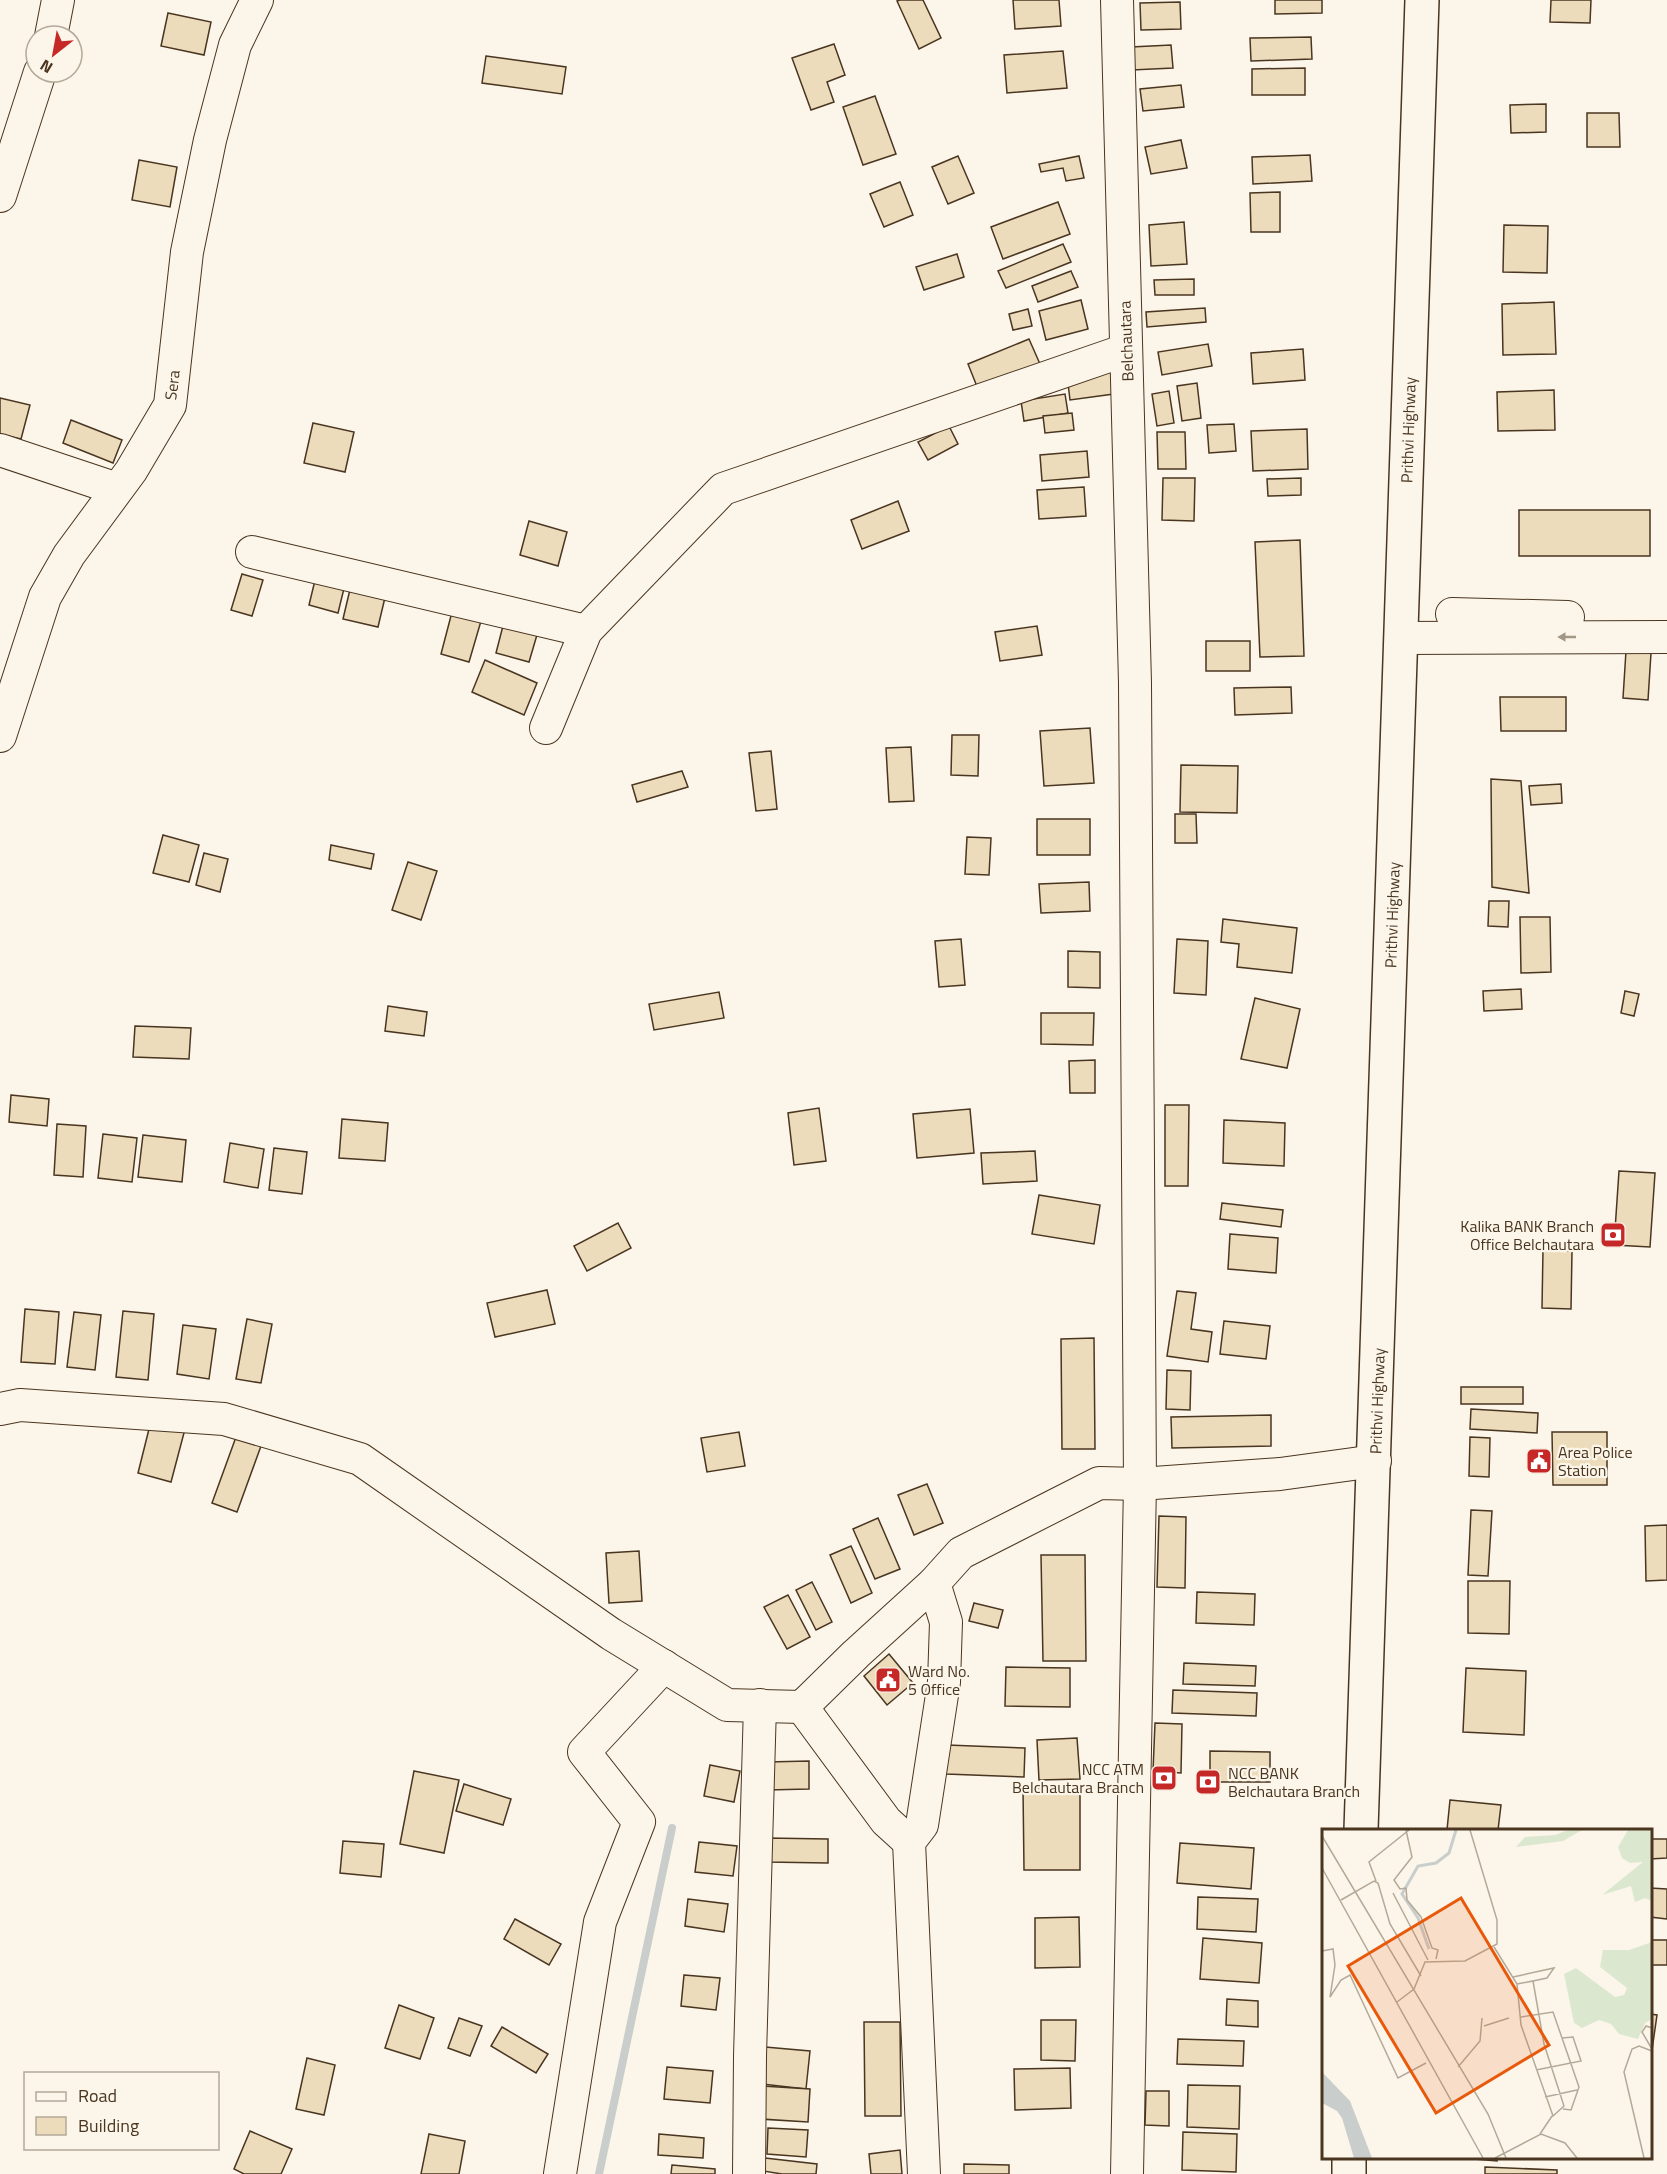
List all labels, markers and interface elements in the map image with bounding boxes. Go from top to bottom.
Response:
north arrow [24,24,84,84]
text: N [35,54,57,80]
street label: Belchautara [1113,300,1139,382]
street label: Sera [158,368,186,402]
street label: Prithvi Highway [1394,376,1422,483]
one-way arrow [1557,632,1576,642]
street label: Prithvi Highway [1378,861,1406,968]
place label: Kalika BANK Branch Office Belchautara [1460,1214,1594,1256]
bank icon: Kalika BANK Branch Office Belchautara [1598,1220,1628,1250]
street label: Prithvi Highway [1363,1347,1391,1454]
place label: Area Police Station [1558,1440,1633,1482]
public building icon: Area Police Station [1524,1446,1554,1476]
place label: Ward No. 5 Office [908,1659,970,1701]
public building icon: Ward No. 5 Office [873,1665,903,1695]
place label: NCC ATM Belchautara Branch [1012,1757,1144,1799]
place label: NCC BANK Belchautara Branch [1228,1761,1360,1803]
bank icon: NCC ATM Belchautara Branch [1149,1763,1179,1793]
bank icon: NCC BANK Belchautara Branch [1193,1767,1223,1797]
inset map [1322,1829,1652,2159]
legend [24,2072,219,2150]
text: Road [78,2082,117,2109]
text: Building [78,2112,139,2139]

